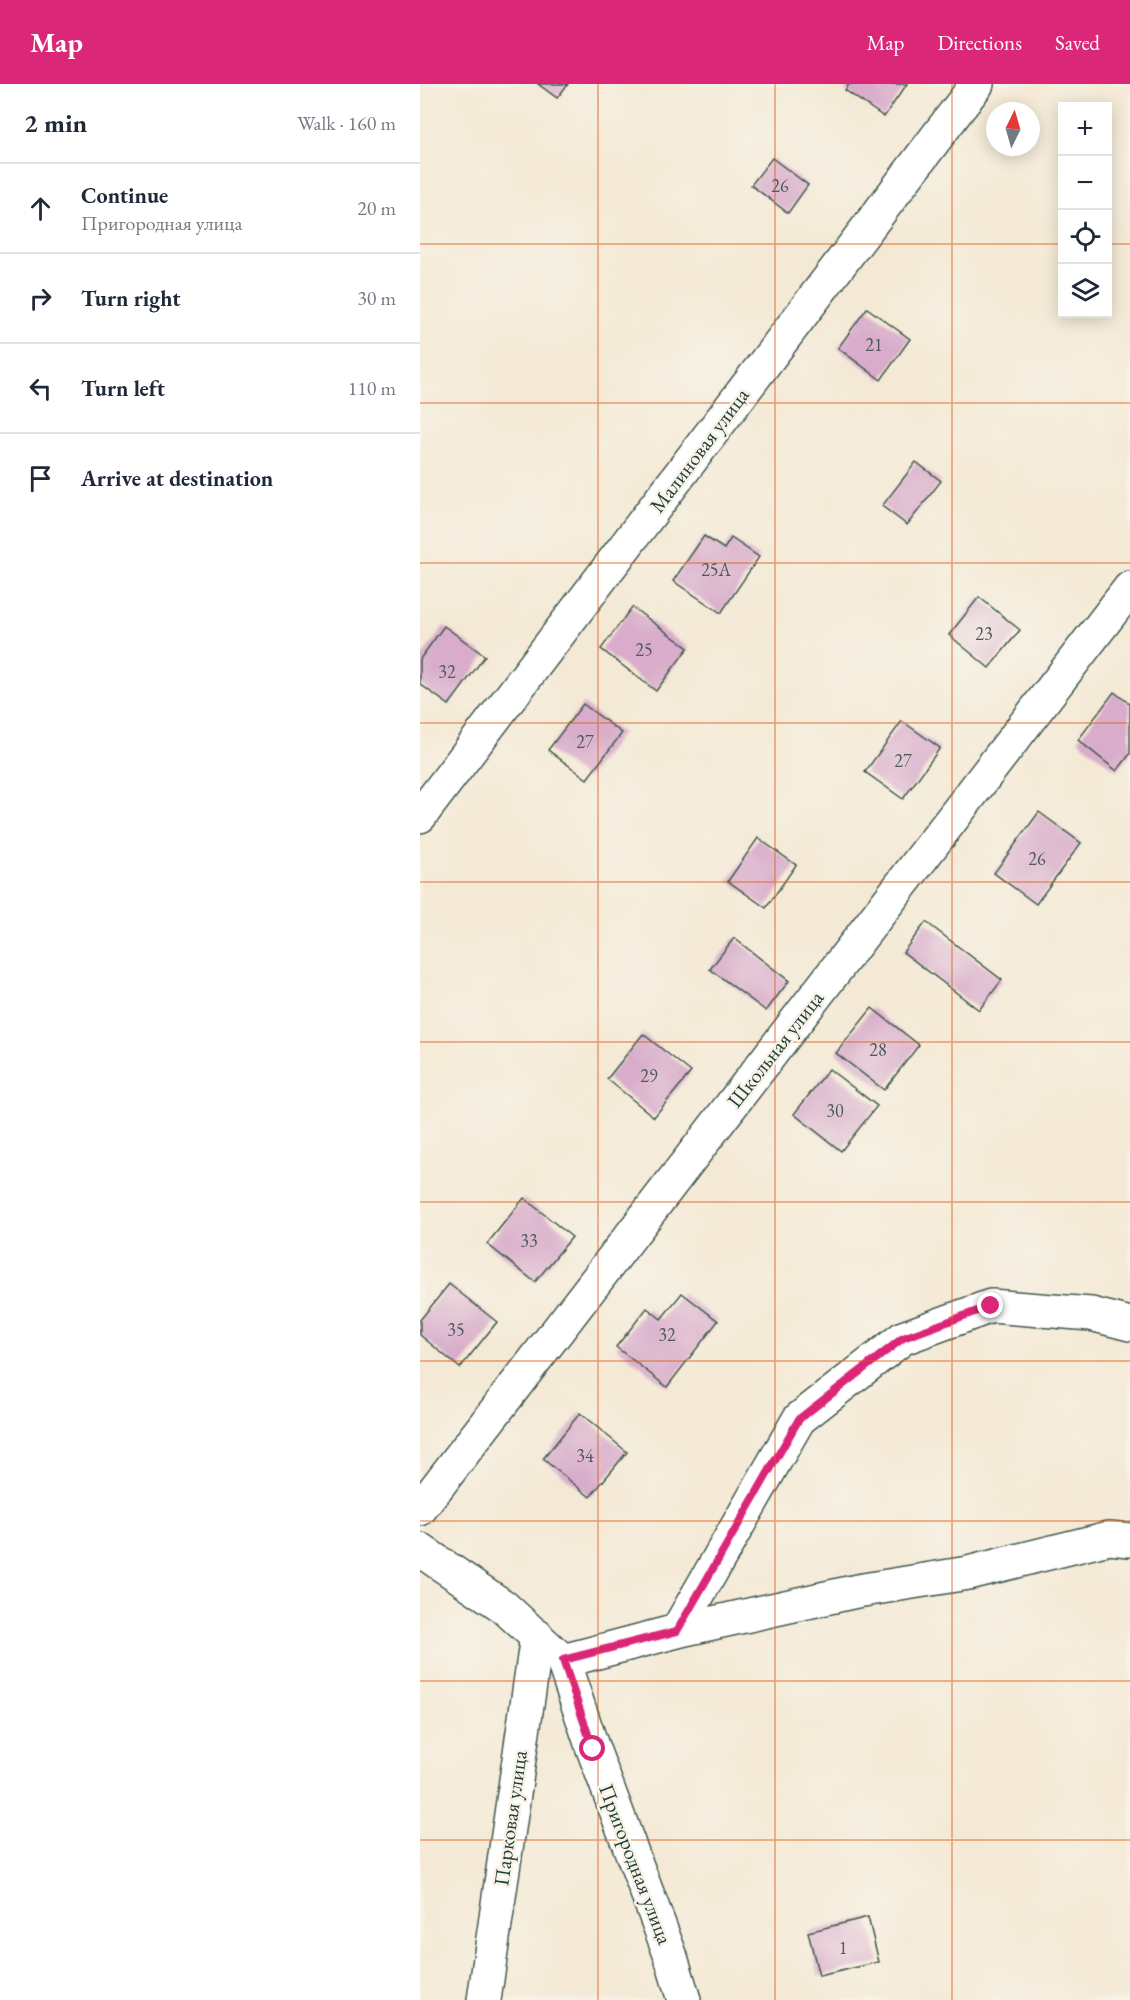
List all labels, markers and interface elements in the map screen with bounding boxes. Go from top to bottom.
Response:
text: Map [30,24,83,60]
text: Map [867,29,904,56]
text: Directions [937,29,1022,56]
text: Saved [1055,29,1100,56]
north arrow [986,102,1040,156]
map controls [1058,102,1112,318]
button: + [1058,102,1112,156]
text: 2 min [24,106,87,140]
text: Walk · 160 m [297,110,396,136]
button: − [1058,156,1112,210]
house number: 26 [771,174,789,197]
text: Continue [81,181,168,210]
icon: ahead [24,192,57,225]
text: 20 m [357,195,396,221]
text: Пригородная улица [81,210,242,236]
button: locate [1058,210,1112,264]
button: layers [1058,264,1112,318]
icon: right [24,282,57,315]
text: Turn right [81,284,180,313]
text: 30 m [357,285,396,311]
house number: 21 [865,333,883,356]
icon: left [24,372,57,405]
text: Turn left [81,374,165,403]
text: 110 m [348,375,396,401]
street label: Малиновая улица [643,382,755,518]
icon: arrive [24,462,57,495]
text: Arrive at destination [81,464,273,493]
house number: 25А [701,558,731,581]
house number: 23 [975,622,993,645]
house number: 25 [635,638,653,661]
house number: 32 [438,660,456,683]
house number: 27 [576,730,594,753]
house number: 27 [894,749,912,772]
house number: 26 [1028,847,1046,870]
street label: Школьная улица [721,984,830,1113]
house number: 28 [869,1038,887,1061]
house number: 29 [640,1064,658,1087]
house number: 30 [826,1099,844,1122]
house number: 33 [520,1229,538,1252]
route end [977,1292,1003,1318]
house number: 35 [447,1318,465,1341]
house number: 32 [658,1323,676,1346]
house number: 34 [576,1444,594,1467]
route start [579,1735,605,1761]
street label: Парковая улица [487,1748,533,1888]
street label: Пригородная улица [593,1780,679,1949]
house number: 1 [839,1936,847,1959]

